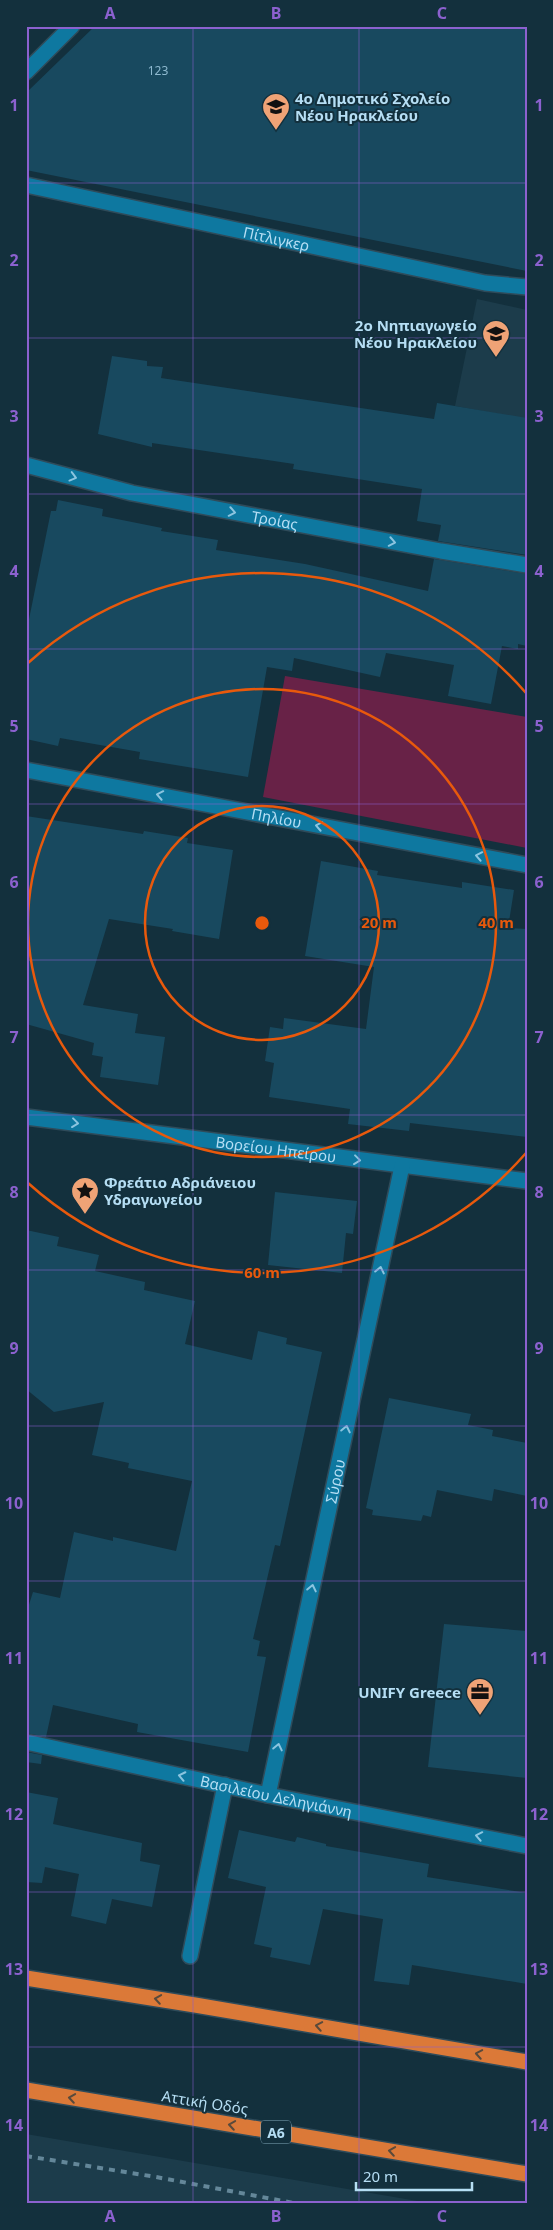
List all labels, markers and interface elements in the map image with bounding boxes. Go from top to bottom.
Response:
text: A [104,2,116,24]
text: B [271,2,281,24]
text: C [437,2,447,24]
house number: 123 [148,62,168,79]
place label: 4ο Δημοτικό Σχολείο Νέου Ηρακλείου [295,88,450,125]
school or university icon: 4ο Δημοτικό Σχολείο Νέου Ηρακλείου [261,92,291,131]
text: 1 [9,94,19,116]
text: 1 [534,94,544,116]
street label: Πίτλιγκερ [241,222,311,255]
text: 2 [9,249,19,271]
text: 2 [534,249,544,271]
place label: 2ο Νηπιαγωγείο Νέου Ηρακλείου [354,315,477,352]
school or university icon: 2ο Νηπιαγωγείο Νέου Ηρακλείου [481,319,511,358]
text: 3 [9,405,19,427]
text: 3 [534,405,544,427]
one-way arrow [69,471,78,482]
one-way arrow [228,506,237,516]
street label: Τροίας [250,506,300,534]
one-way arrow [387,537,396,547]
text: 4 [9,560,19,582]
text: 4 [534,560,544,582]
text: 5 [9,715,19,737]
text: 5 [534,715,544,737]
one-way arrow [155,791,164,801]
street label: Πηλίου [250,803,303,832]
one-way arrow [315,821,324,831]
one-way arrow [474,851,483,862]
text: 6 [9,871,19,893]
text: 6 [534,871,544,893]
text: 20 m [361,912,397,932]
text: 40 m [478,912,514,932]
centre of rings [253,914,271,932]
text: 7 [9,1026,19,1048]
text: 7 [534,1026,544,1048]
one-way arrow [71,1117,79,1128]
street label: Βορείου Ηπείρου [214,1131,338,1167]
one-way arrow [354,1154,362,1165]
place label: Φρεάτιο Αδριάνειου Υδραγωγείου [104,1172,256,1209]
place icon: Φρεάτιο Αδριάνειου Υδραγωγείου [70,1176,100,1215]
text: 8 [9,1181,19,1203]
text: 8 [534,1181,544,1203]
text: 60 m [244,1262,280,1282]
one-way arrow [374,1266,385,1275]
text: 9 [9,1337,19,1359]
text: 9 [534,1337,544,1359]
one-way arrow [340,1425,351,1434]
street label: Σύρου [320,1457,349,1505]
text: 10 [5,1492,23,1514]
text: 10 [530,1492,548,1514]
one-way arrow [306,1584,317,1593]
text: 11 [5,1647,23,1669]
text: 11 [530,1647,548,1669]
office icon: UNIFY Greece [465,1677,495,1716]
place label: UNIFY Greece [358,1682,461,1702]
one-way arrow [272,1743,283,1751]
street label: Βασιλείου Δεληγιάννη [198,1770,354,1821]
one-way arrow [178,1771,187,1782]
text: 12 [5,1803,23,1825]
text: 12 [530,1803,548,1825]
one-way arrow [475,1832,483,1842]
text: 13 [5,1958,23,1980]
text: 13 [530,1958,548,1980]
one-way arrow [154,1994,162,2005]
one-way arrow [314,2022,323,2032]
one-way arrow [474,2049,483,2059]
street label: Αττική Οδός [160,2085,250,2119]
one-way arrow [67,2093,76,2103]
text: 14 [5,2114,23,2136]
text: 14 [530,2114,548,2136]
one-way arrow [228,2120,236,2130]
road number: Α6 [261,2120,291,2144]
one-way arrow [388,2147,397,2157]
scale bar [356,2160,472,2192]
text: 20 m [363,2166,398,2186]
text: A [104,2205,116,2227]
text: B [271,2205,281,2227]
text: C [437,2205,447,2227]

